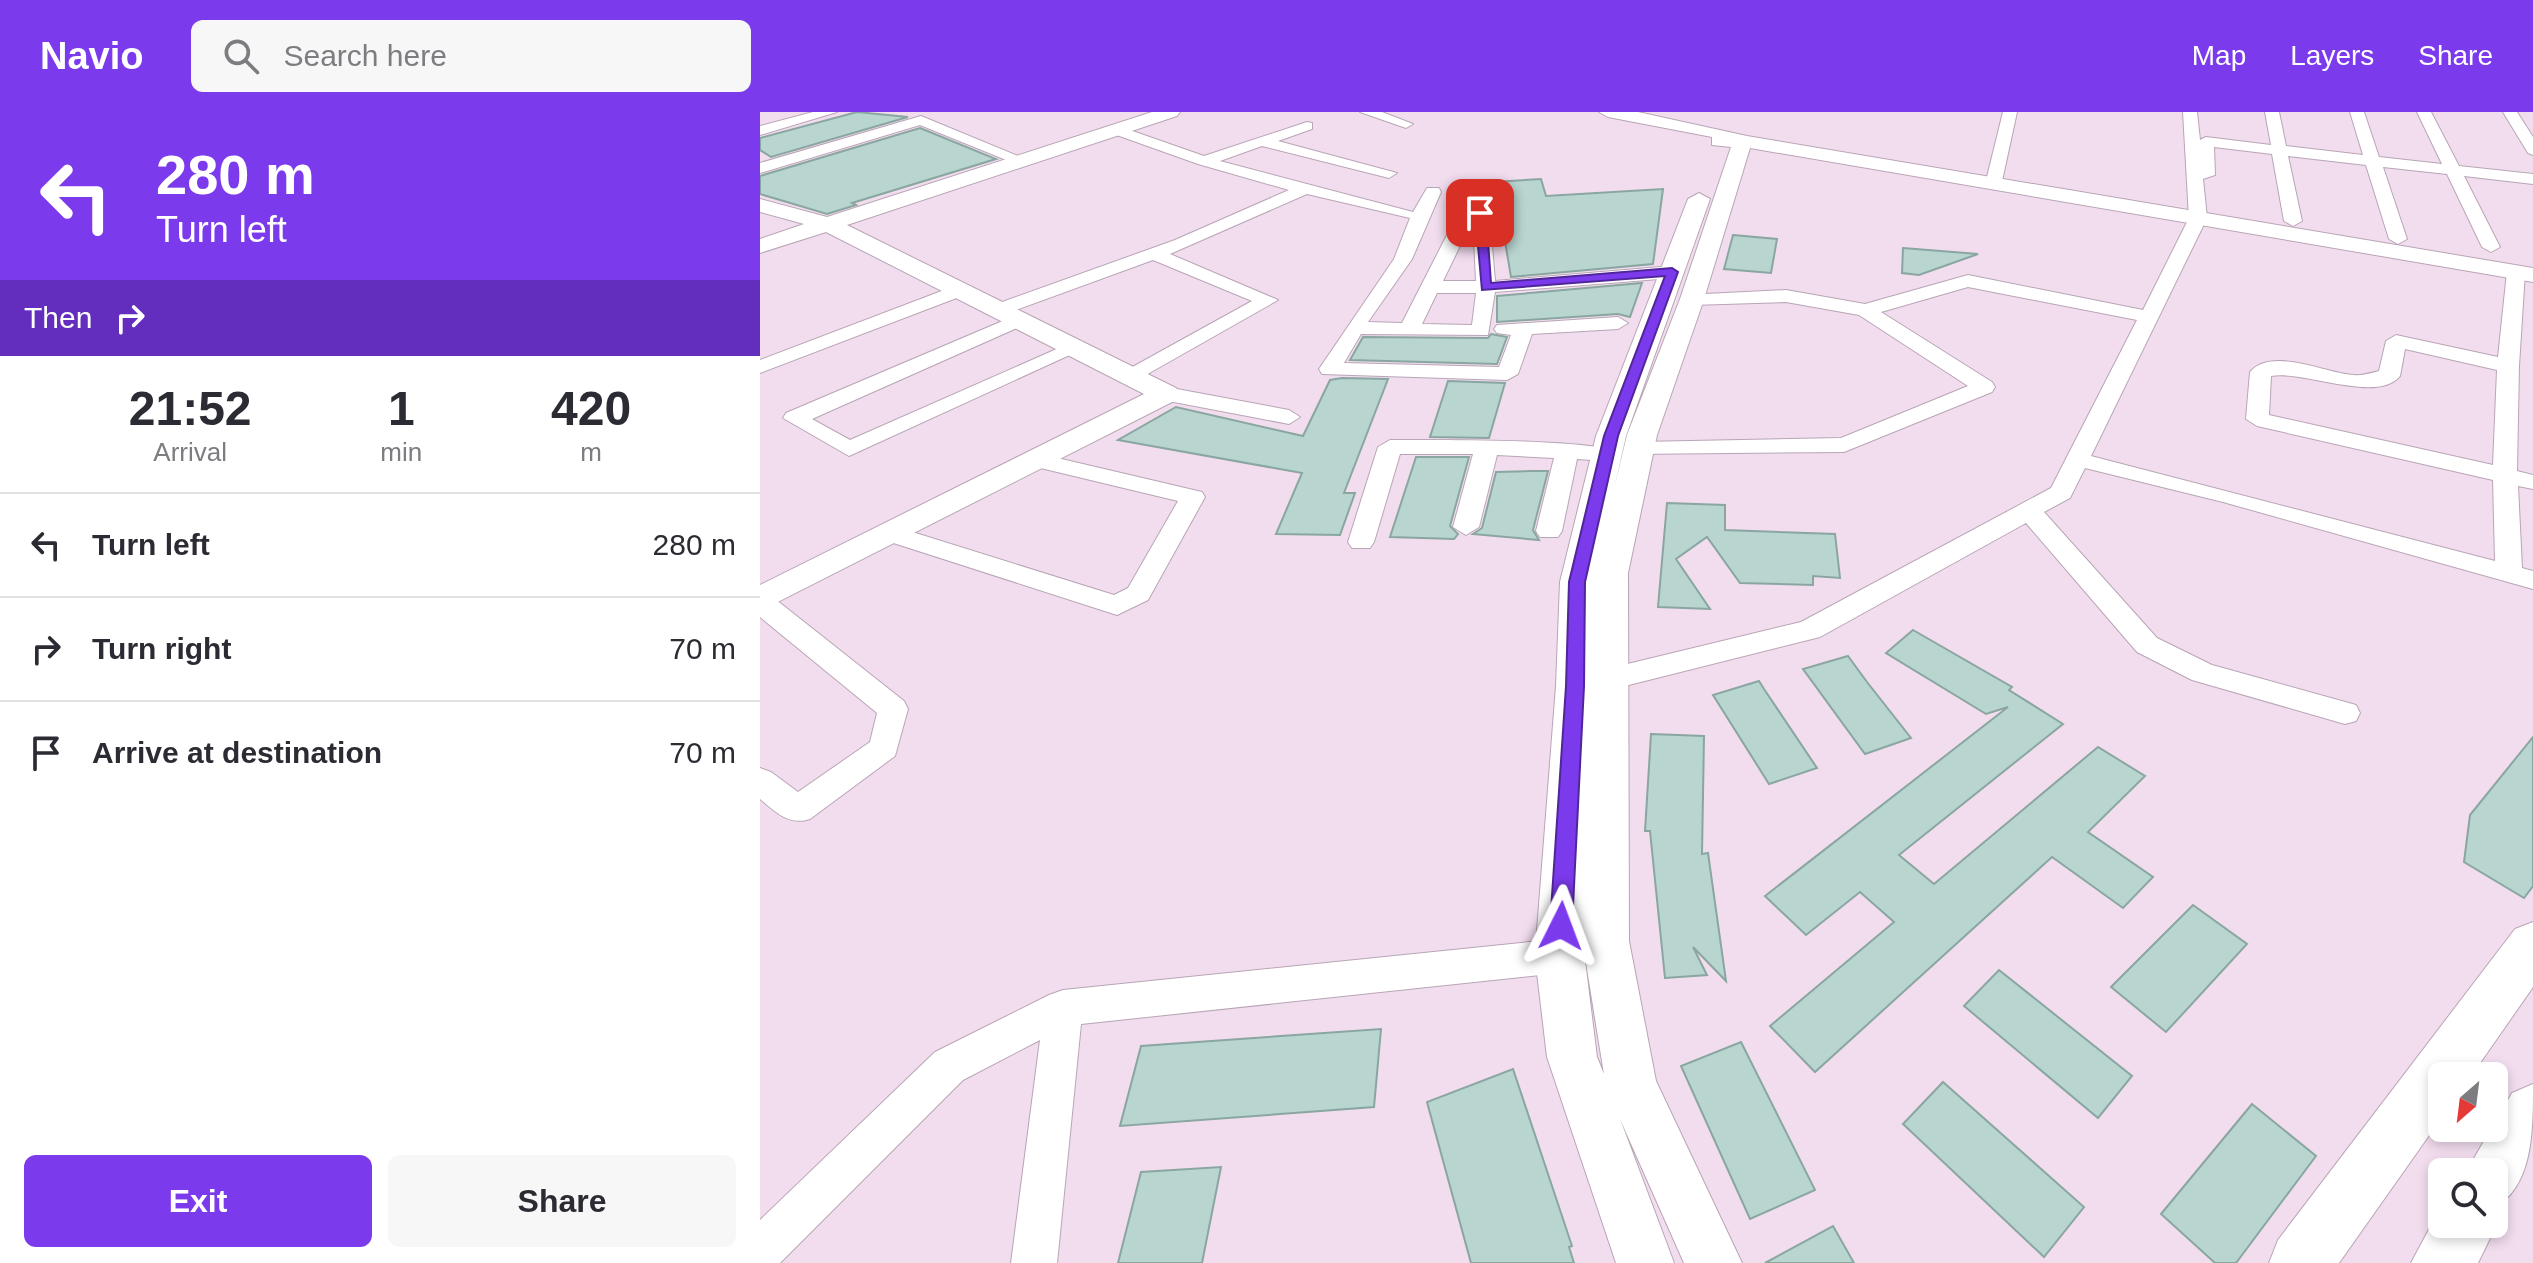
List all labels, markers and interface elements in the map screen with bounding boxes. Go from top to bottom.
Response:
search box [191,20,751,92]
icon: search [219,34,263,78]
text: Navio [40,35,143,77]
text: Search here [283,39,447,72]
text: Map [2192,40,2246,71]
text: Layers [2290,40,2374,71]
text: Share [2418,40,2493,71]
text: 280 m [156,143,315,206]
icon: left [24,144,128,248]
pin [1446,179,1514,247]
icon: arrive [1458,191,1502,235]
text: Turn left [156,209,287,250]
icon: right [108,296,152,340]
text: Then [24,301,92,334]
text: 21:52 [129,382,252,435]
text: 1 [388,382,415,435]
text: 420 [551,382,631,435]
text: Arrival [153,437,227,467]
text: min [380,437,422,467]
text: m [580,437,602,467]
icon: left [24,523,68,567]
text: Turn left [92,528,210,561]
text: 280 m [653,528,736,561]
icon: right [24,627,68,671]
text: Turn right [92,632,231,665]
text: 70 m [669,632,736,665]
icon: arrive [24,731,68,775]
text: Arrive at destination [92,736,382,769]
text: 70 m [669,736,736,769]
position arrow [1519,884,1603,968]
north arrow [2428,1062,2508,1142]
map controls [2428,1062,2508,1238]
button: Exit [24,1155,372,1247]
button: Share [388,1155,736,1247]
button: search [2428,1158,2508,1238]

